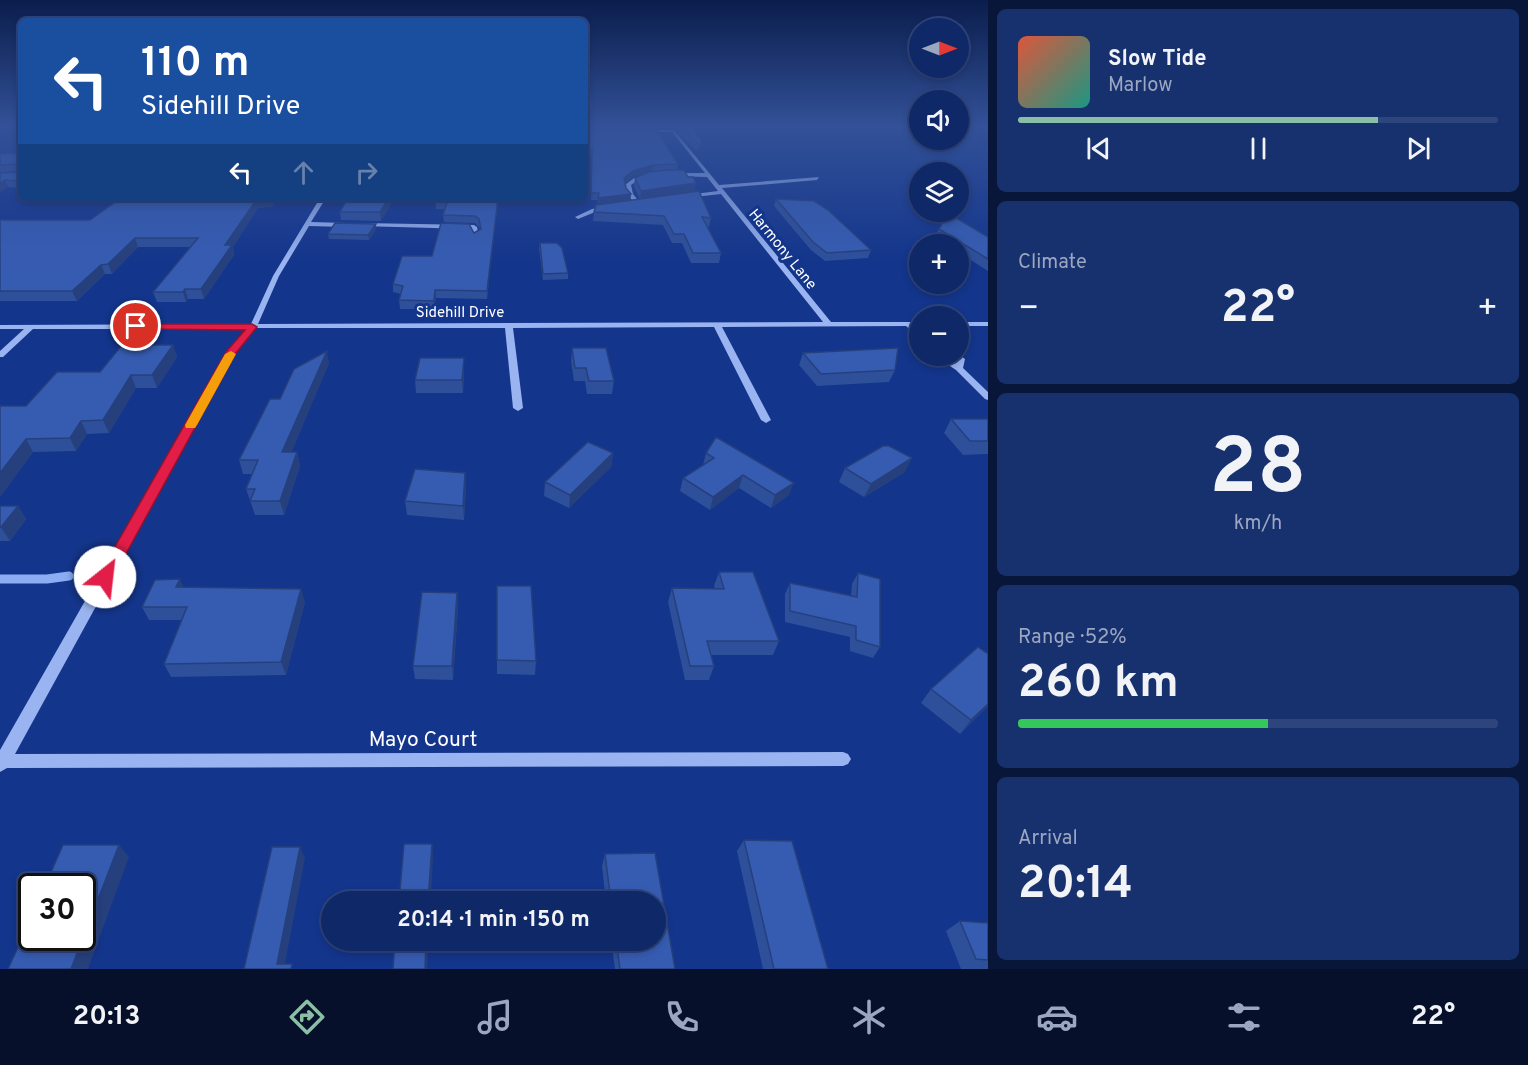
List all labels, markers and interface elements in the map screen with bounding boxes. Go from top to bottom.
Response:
north arrow [909,18,969,78]
map controls [909,18,969,366]
text: 110 m [141,38,250,91]
icon: left [42,42,120,120]
text: Slow Tide [1108,46,1207,73]
text: Marlow [1108,73,1172,99]
text: Sidehill Drive [141,90,300,124]
button: sound [909,90,969,150]
icon: previous [1082,132,1115,165]
icon: pause [1242,132,1275,165]
icon: next [1402,132,1435,165]
icon: left [224,156,257,189]
icon: ahead [287,156,320,189]
icon: right [350,156,383,189]
button: layers [909,162,969,222]
street label: Harmony Lane [744,206,820,294]
button: + [909,234,969,294]
text: Climate [1018,250,1087,276]
text: 22° [1221,281,1295,338]
text: − [1018,289,1039,331]
text: + [1477,289,1498,331]
pin [110,300,161,351]
street label: Sidehill Drive [416,304,504,323]
button: − [909,306,969,366]
icon: arrive [119,309,152,342]
text: 28 [1210,422,1306,521]
text: km/h [1234,511,1282,537]
position arrow [73,545,137,609]
text: Range · 52% [1018,625,1127,651]
text: 260 km [1018,656,1179,713]
street label: Mayo Court [369,727,477,754]
text: Arrival [1018,826,1078,852]
text: 20:14 [1018,857,1133,914]
speed limit sign: 30 [18,873,96,951]
text: 20:14 · 1 min · 150 m [397,907,590,934]
icon: directions [286,996,328,1038]
icon: music [474,996,516,1038]
icon: phone [661,996,703,1038]
icon: climate [848,996,890,1038]
icon: car [1036,996,1078,1038]
icon: filters [1223,996,1265,1038]
text: 20:13 [73,1000,141,1034]
text: 22° [1411,1000,1455,1034]

